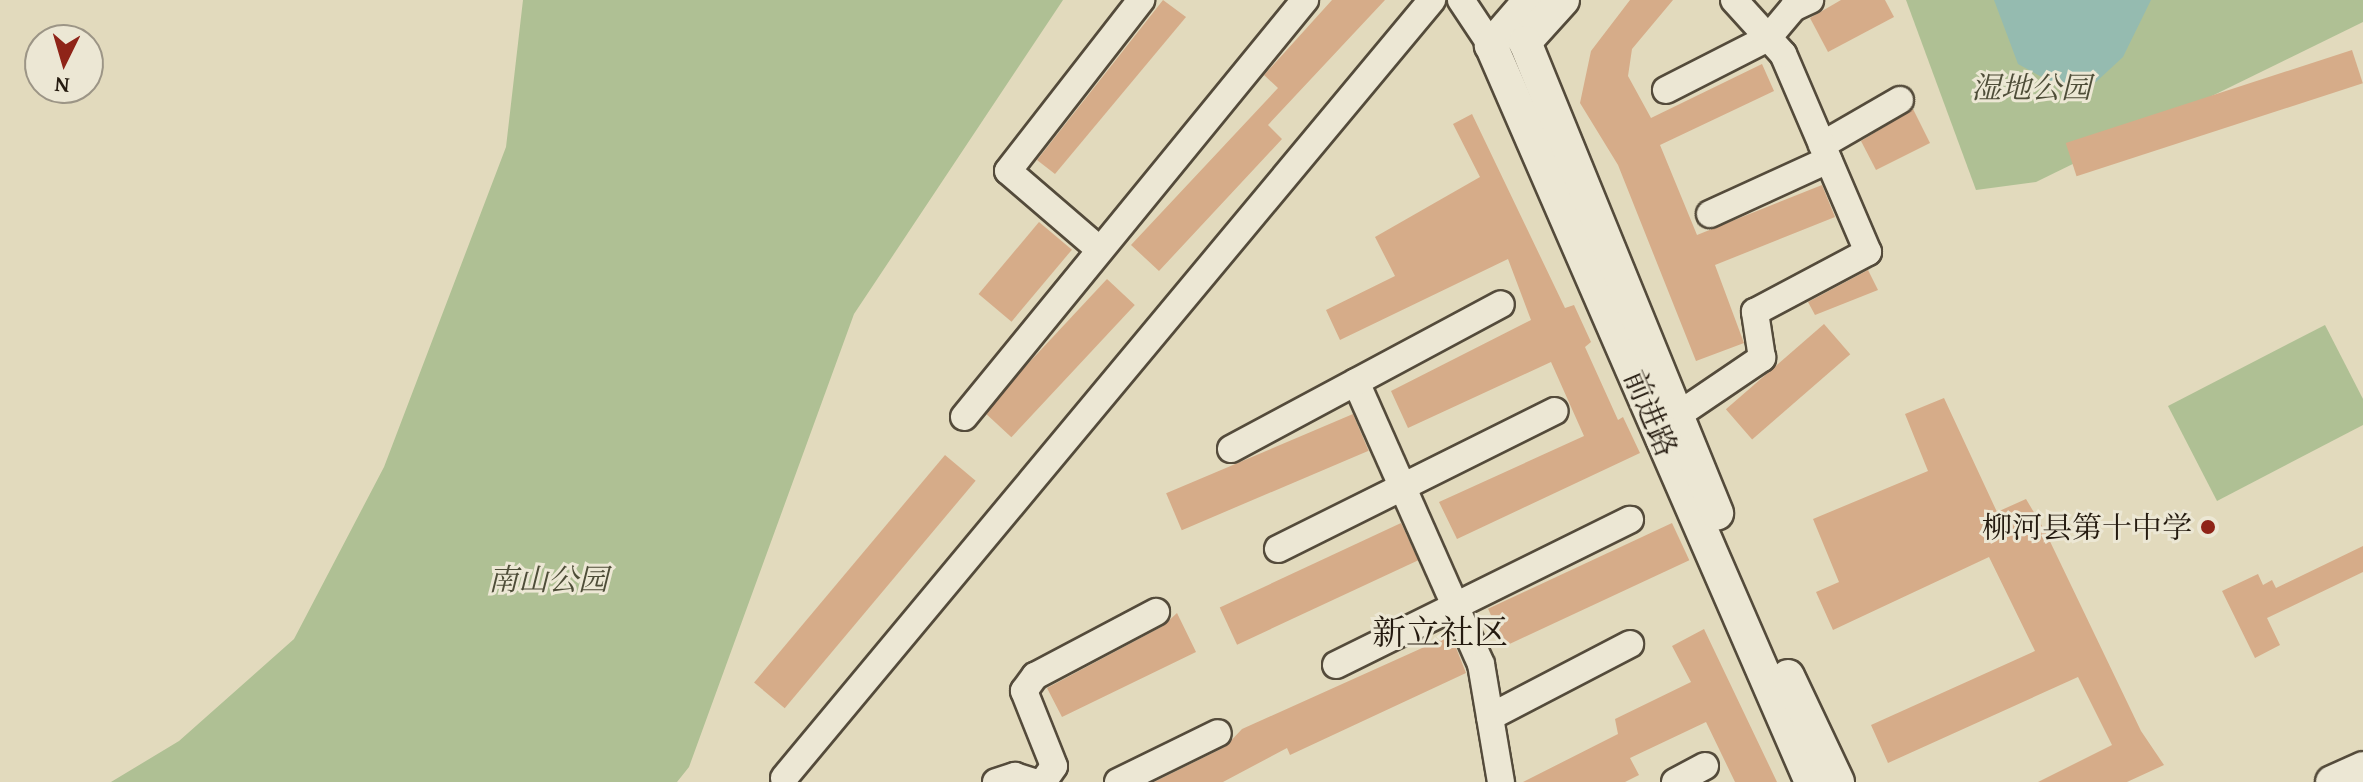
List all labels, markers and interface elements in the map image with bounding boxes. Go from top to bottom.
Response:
north arrow [24,24,104,104]
text: N [53,69,71,102]
park label: 湿地公园 [1971,69,2091,105]
street label: 前进路 [1617,365,1685,461]
place label: 柳河县第十中学 [1982,509,2192,545]
marker: 柳河县第十中学 [2199,518,2217,536]
park label: 南山公园 [488,561,608,597]
district label: 新立社区 [1372,612,1508,652]

